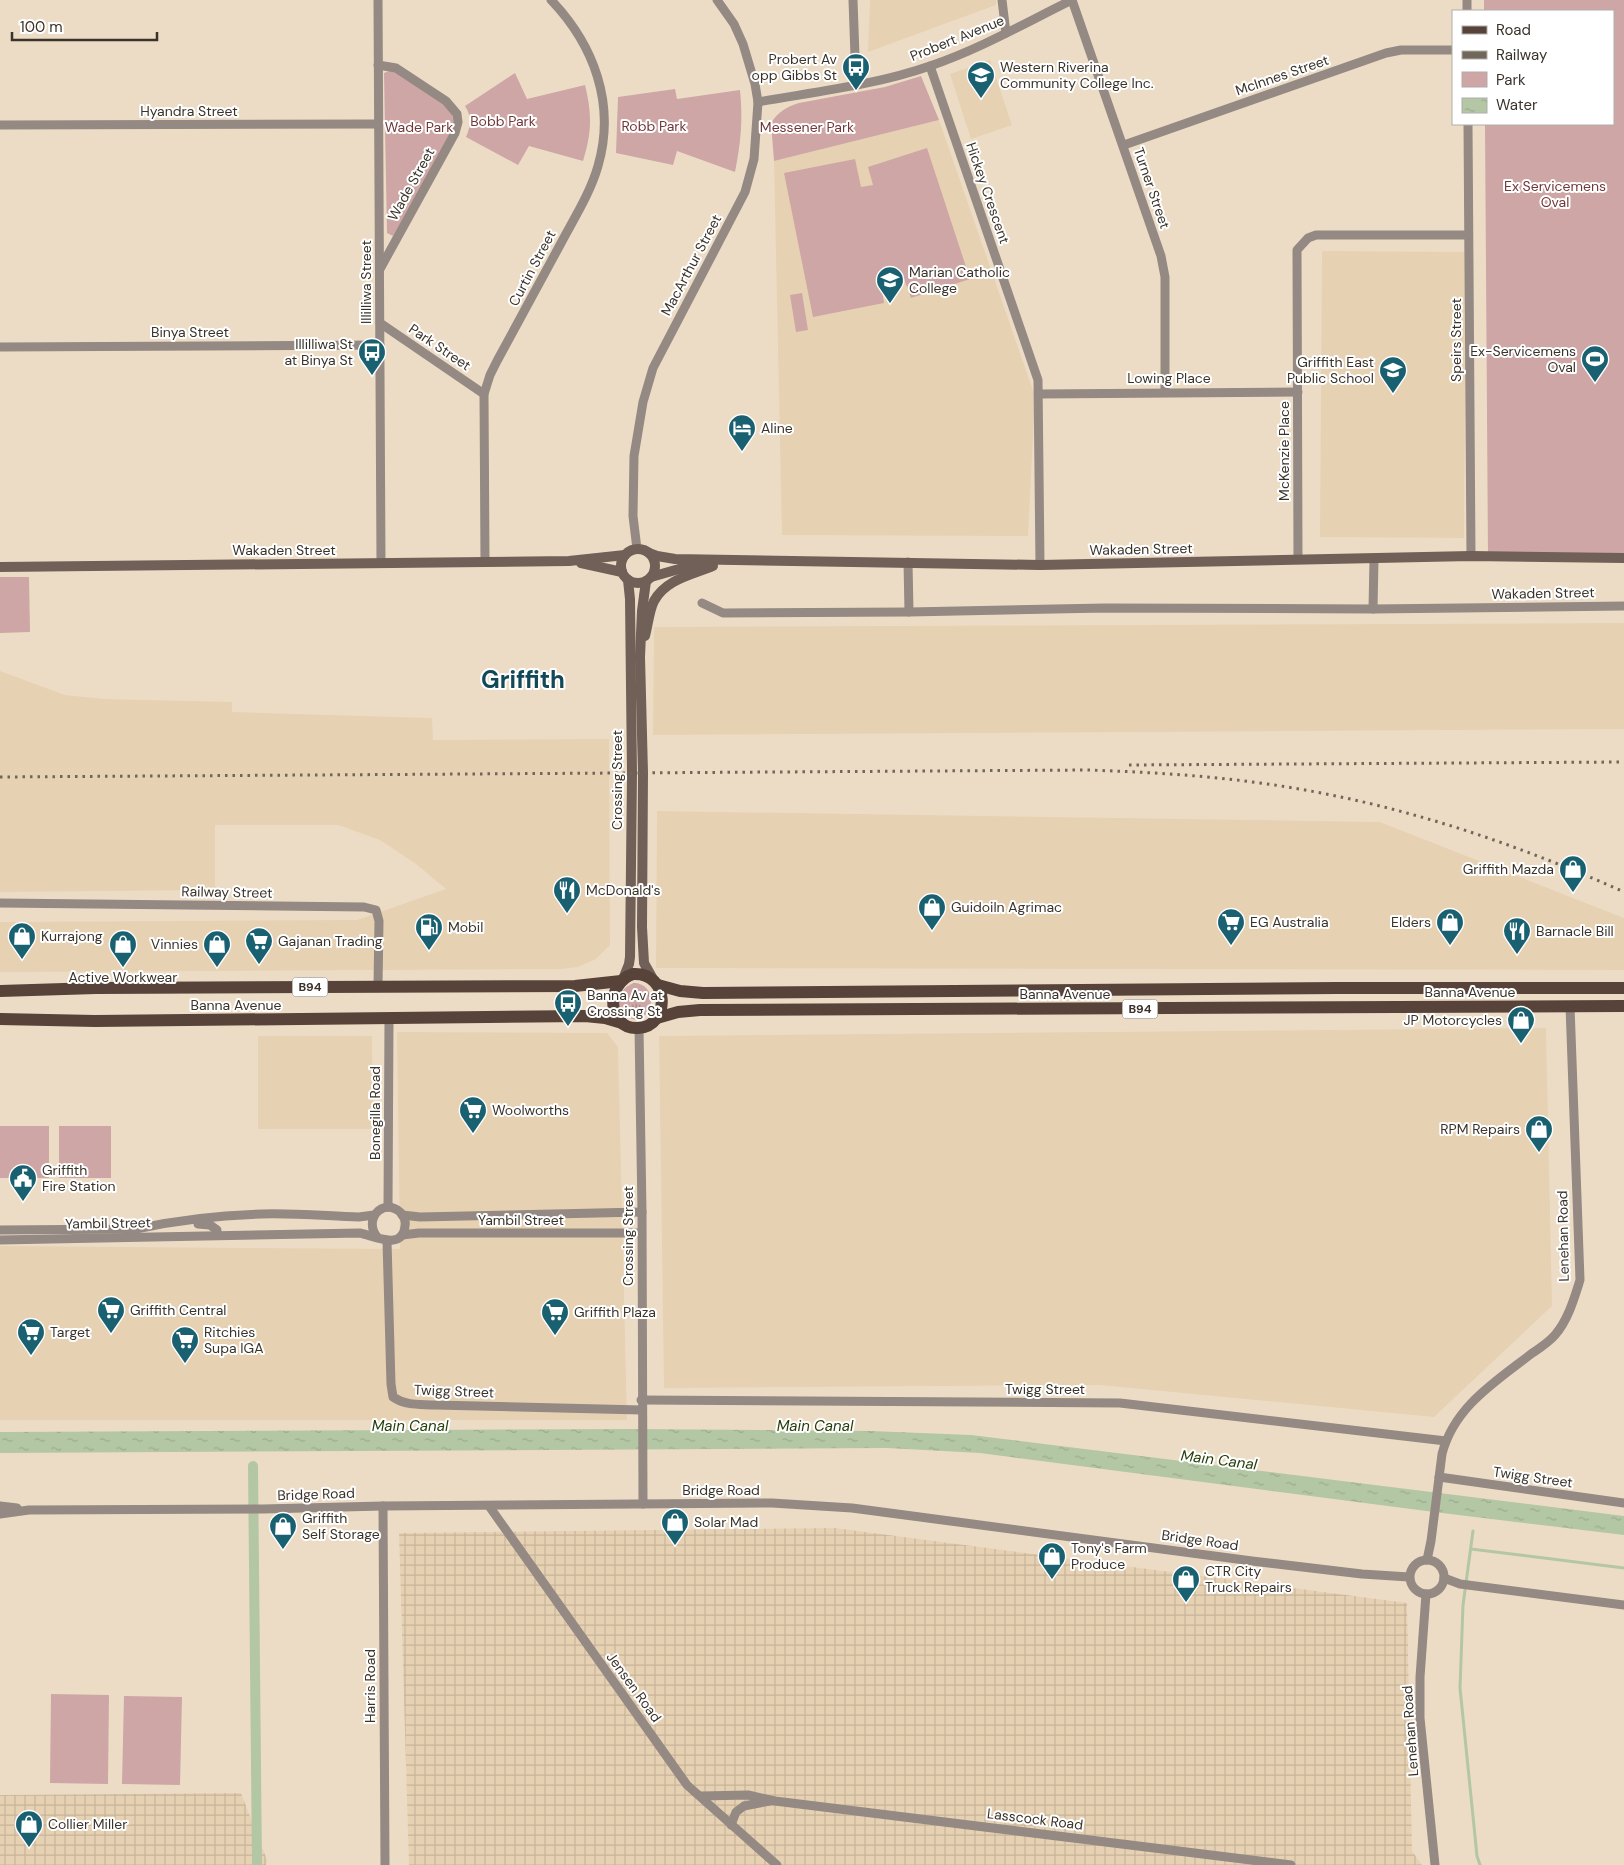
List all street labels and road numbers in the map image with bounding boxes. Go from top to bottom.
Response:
street label: Probert Avenue [907,11,1007,65]
street label: McInnes Street [1233,51,1331,99]
street label: Hyandra Street [140,102,238,120]
street label: Hickey Crescent [962,140,1014,246]
street label: Wade Street [384,144,438,224]
street label: Turner Street [1130,145,1174,231]
street label: MacArthur Street [657,211,725,319]
street label: Curtin Street [504,227,560,309]
street label: Illilliwa Street [357,240,375,324]
street label: Speirs Street [1447,298,1465,382]
street label: Park Street [406,320,474,374]
street label: Binya Street [151,323,229,341]
street label: Lowing Place [1127,369,1211,387]
street label: McKenzie Place [1275,401,1293,501]
street label: Wakaden Street [1089,539,1193,559]
street label: Wakaden Street [232,541,336,559]
street label: Wakaden Street [1491,583,1595,603]
street label: Crossing Street [608,730,626,830]
street label: Railway Street [181,882,273,902]
road number: B94 [292,978,328,996]
street label: Banna Avenue [1424,983,1516,1001]
street label: Banna Avenue [1019,985,1111,1003]
street label: Banna Avenue [190,996,282,1014]
road number: B94 [1122,1000,1158,1019]
street label: Bonegilla Road [366,1066,384,1160]
street label: Crossing Street [619,1186,637,1286]
street label: Lenehan Road [1553,1190,1573,1282]
street label: Yambil Street [478,1211,564,1229]
street label: Yambil Street [65,1213,151,1233]
street label: Twigg Street [1005,1380,1085,1398]
street label: Twigg Street [414,1381,494,1401]
street label: Twigg Street [1492,1463,1574,1491]
street label: Bridge Road [682,1481,760,1499]
street label: Bridge Road [277,1484,355,1504]
street label: Bridge Road [1160,1526,1240,1554]
street label: Jensen Road [603,1648,665,1726]
street label: Harris Road [361,1649,379,1723]
street label: Lenehan Road [1398,1685,1422,1777]
street label: Lasscock Road [986,1804,1084,1834]

